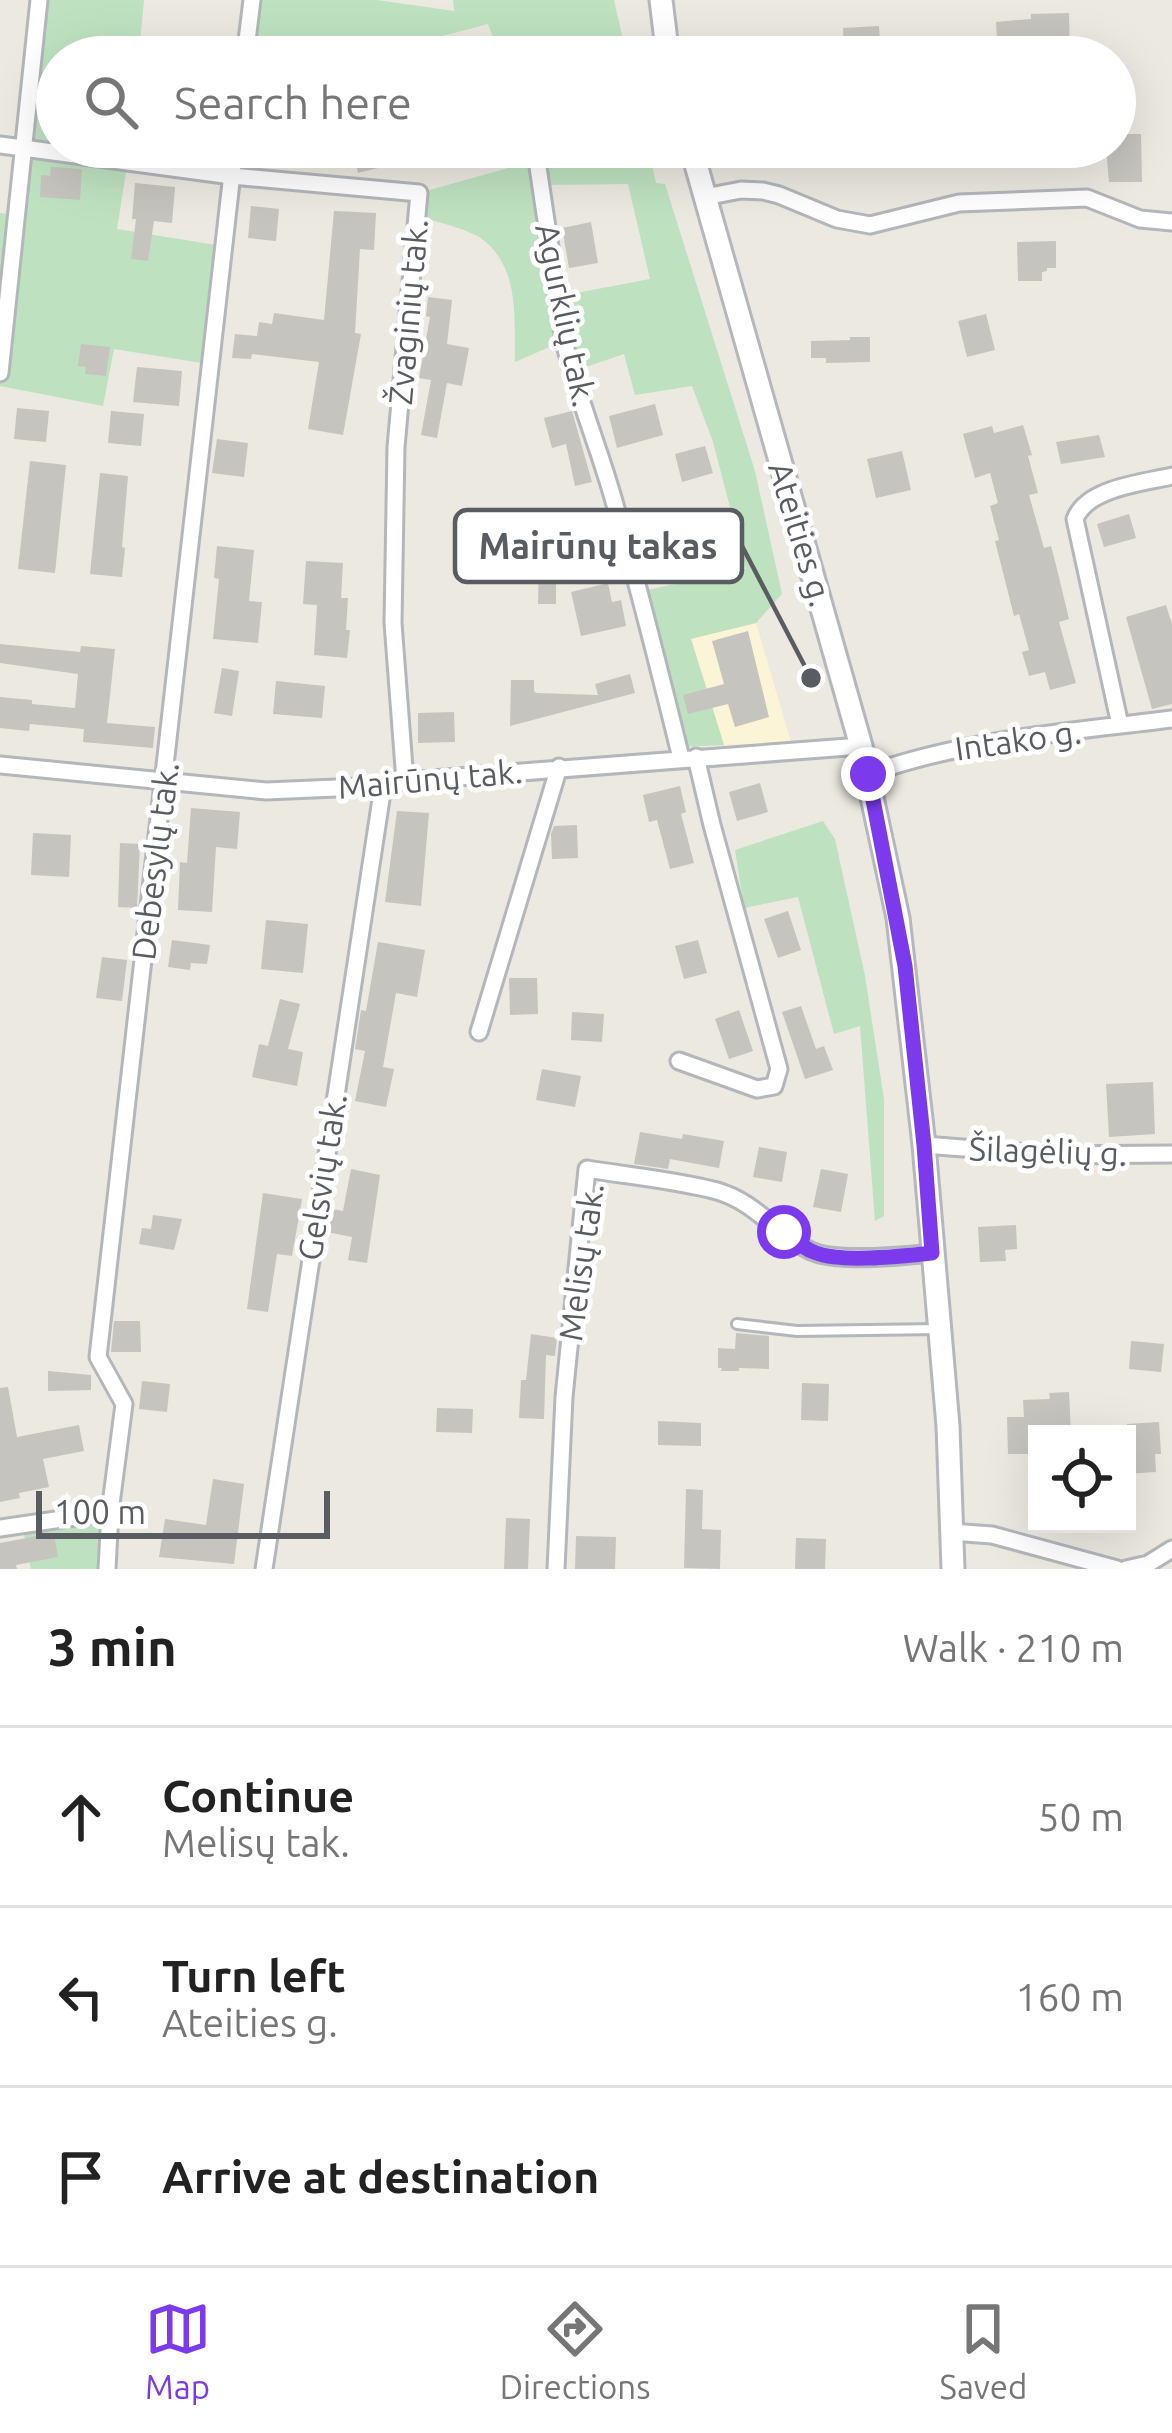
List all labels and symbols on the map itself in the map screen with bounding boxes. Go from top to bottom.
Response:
street label: Žvaginių tak. [380,217,434,406]
street label: Agurklių tak. [529,220,604,410]
street label: Ateities g. [762,457,841,610]
callout: Mairūnų takas [455,510,742,582]
text: Mairūnų takas [478,525,718,567]
street label: Intako g. [952,712,1083,767]
route end [841,747,895,801]
street label: Mairūnų tak. [336,752,524,805]
street label: Debesylų tak. [124,760,185,962]
street label: Gelsvių tak. [290,1091,353,1263]
street label: Šilagėlių g. [968,1128,1128,1172]
street label: Melisų tak. [551,1181,610,1343]
route start [757,1205,811,1259]
scale bar [36,1485,330,1538]

